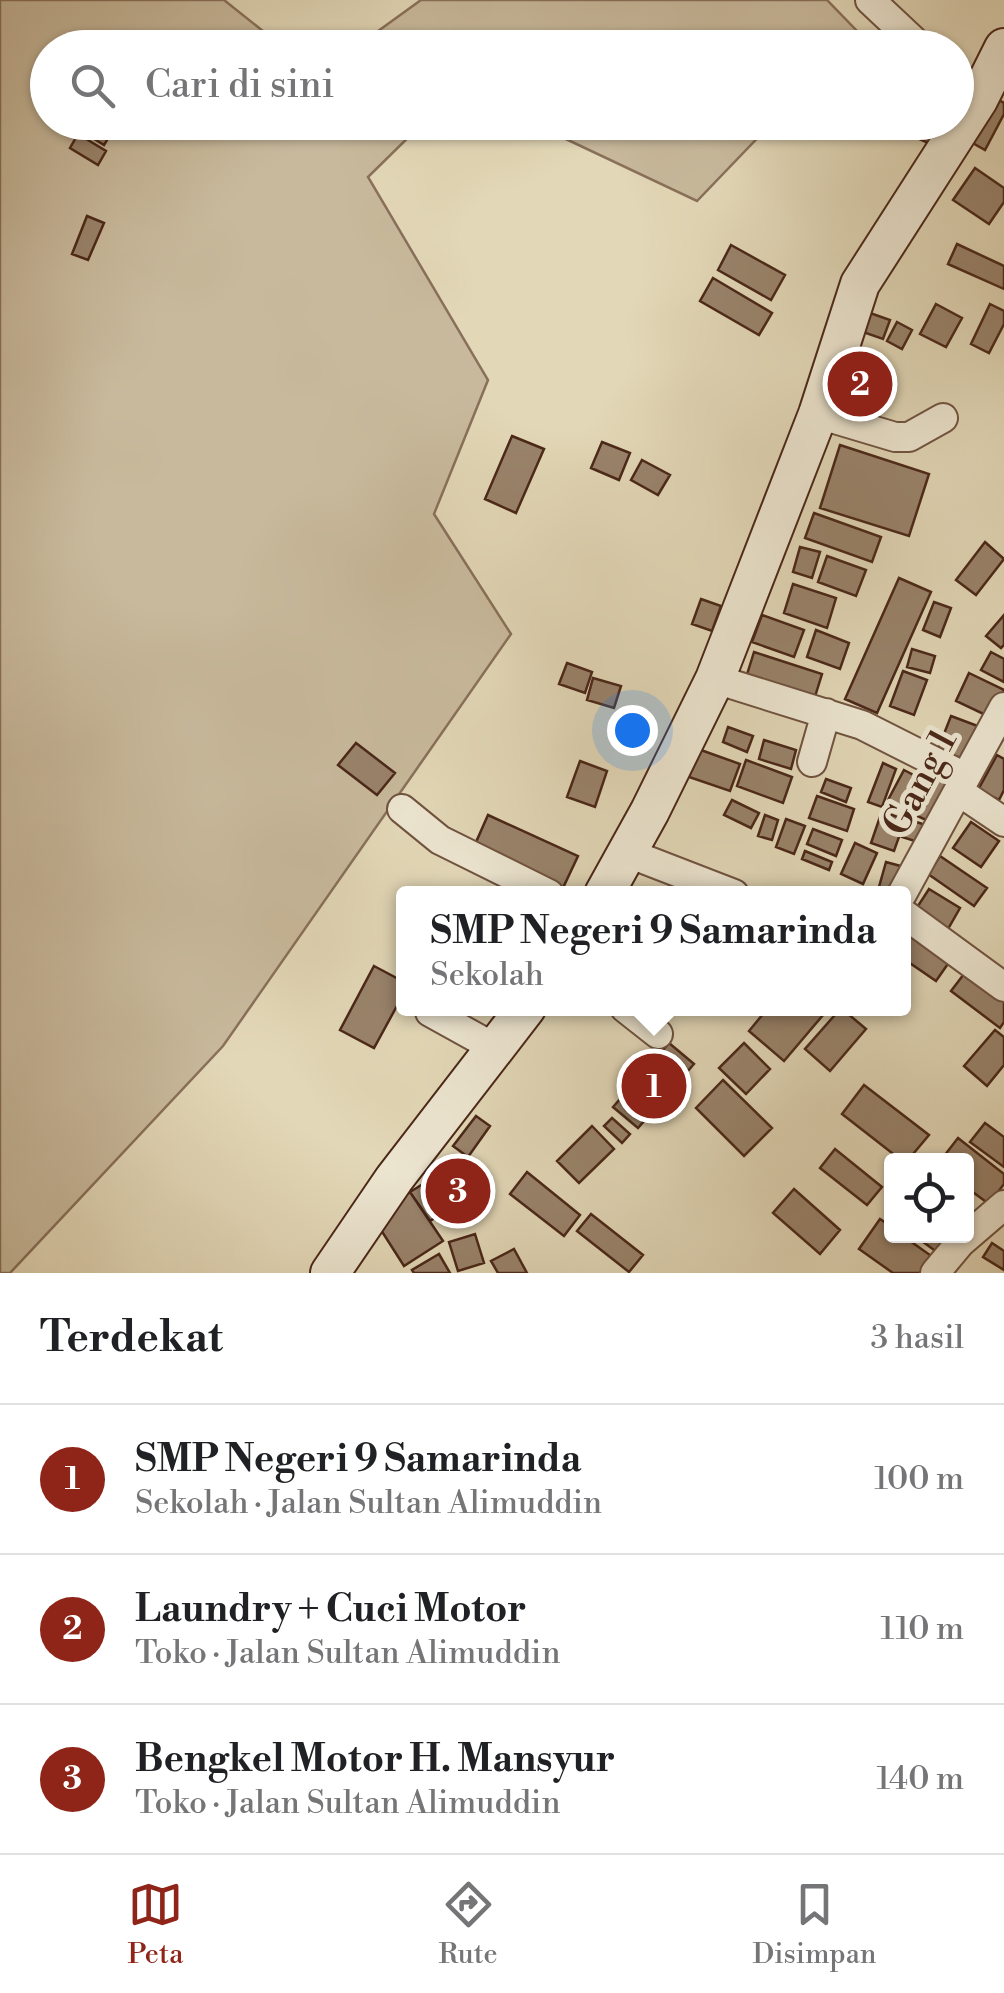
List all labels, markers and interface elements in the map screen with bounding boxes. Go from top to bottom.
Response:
search box [30,30,974,140]
icon: search [65,58,120,113]
text: Cari di sini [145,62,334,109]
pin: 2 [828,346,892,422]
your location [607,705,658,756]
street label: Gang 1 [873,721,968,844]
popup [396,886,911,1016]
text: SMP Negeri 9 Samarinda [430,908,877,955]
text: Sekolah [430,955,544,995]
pin: 1 [622,1048,686,1124]
map controls [884,1153,974,1243]
button: locate [884,1153,974,1243]
pin: 3 [426,1154,490,1228]
text: Terdekat [40,1312,223,1365]
text: 3 hasil [870,1318,964,1358]
text: SMP Negeri 9 Samarinda [135,1436,581,1483]
text: 1 [65,1459,80,1499]
text: 100 m [874,1459,964,1499]
text: Sekolah · Jalan Sultan Alimuddin [135,1483,602,1523]
text: Laundry + Cuci Motor [135,1586,527,1633]
text: 2 [62,1609,83,1649]
text: 110 m [881,1609,964,1649]
text: Toko · Jalan Sultan Alimuddin [135,1633,561,1673]
text: Bengkel Motor H. Mansyur [135,1736,615,1783]
text: 3 [63,1759,82,1799]
text: 140 m [877,1759,964,1799]
text: Toko · Jalan Sultan Alimuddin [135,1783,561,1823]
tab: Peta [127,1877,184,1972]
tab: Rute [438,1877,498,1972]
tab: Disimpan [753,1877,877,1972]

